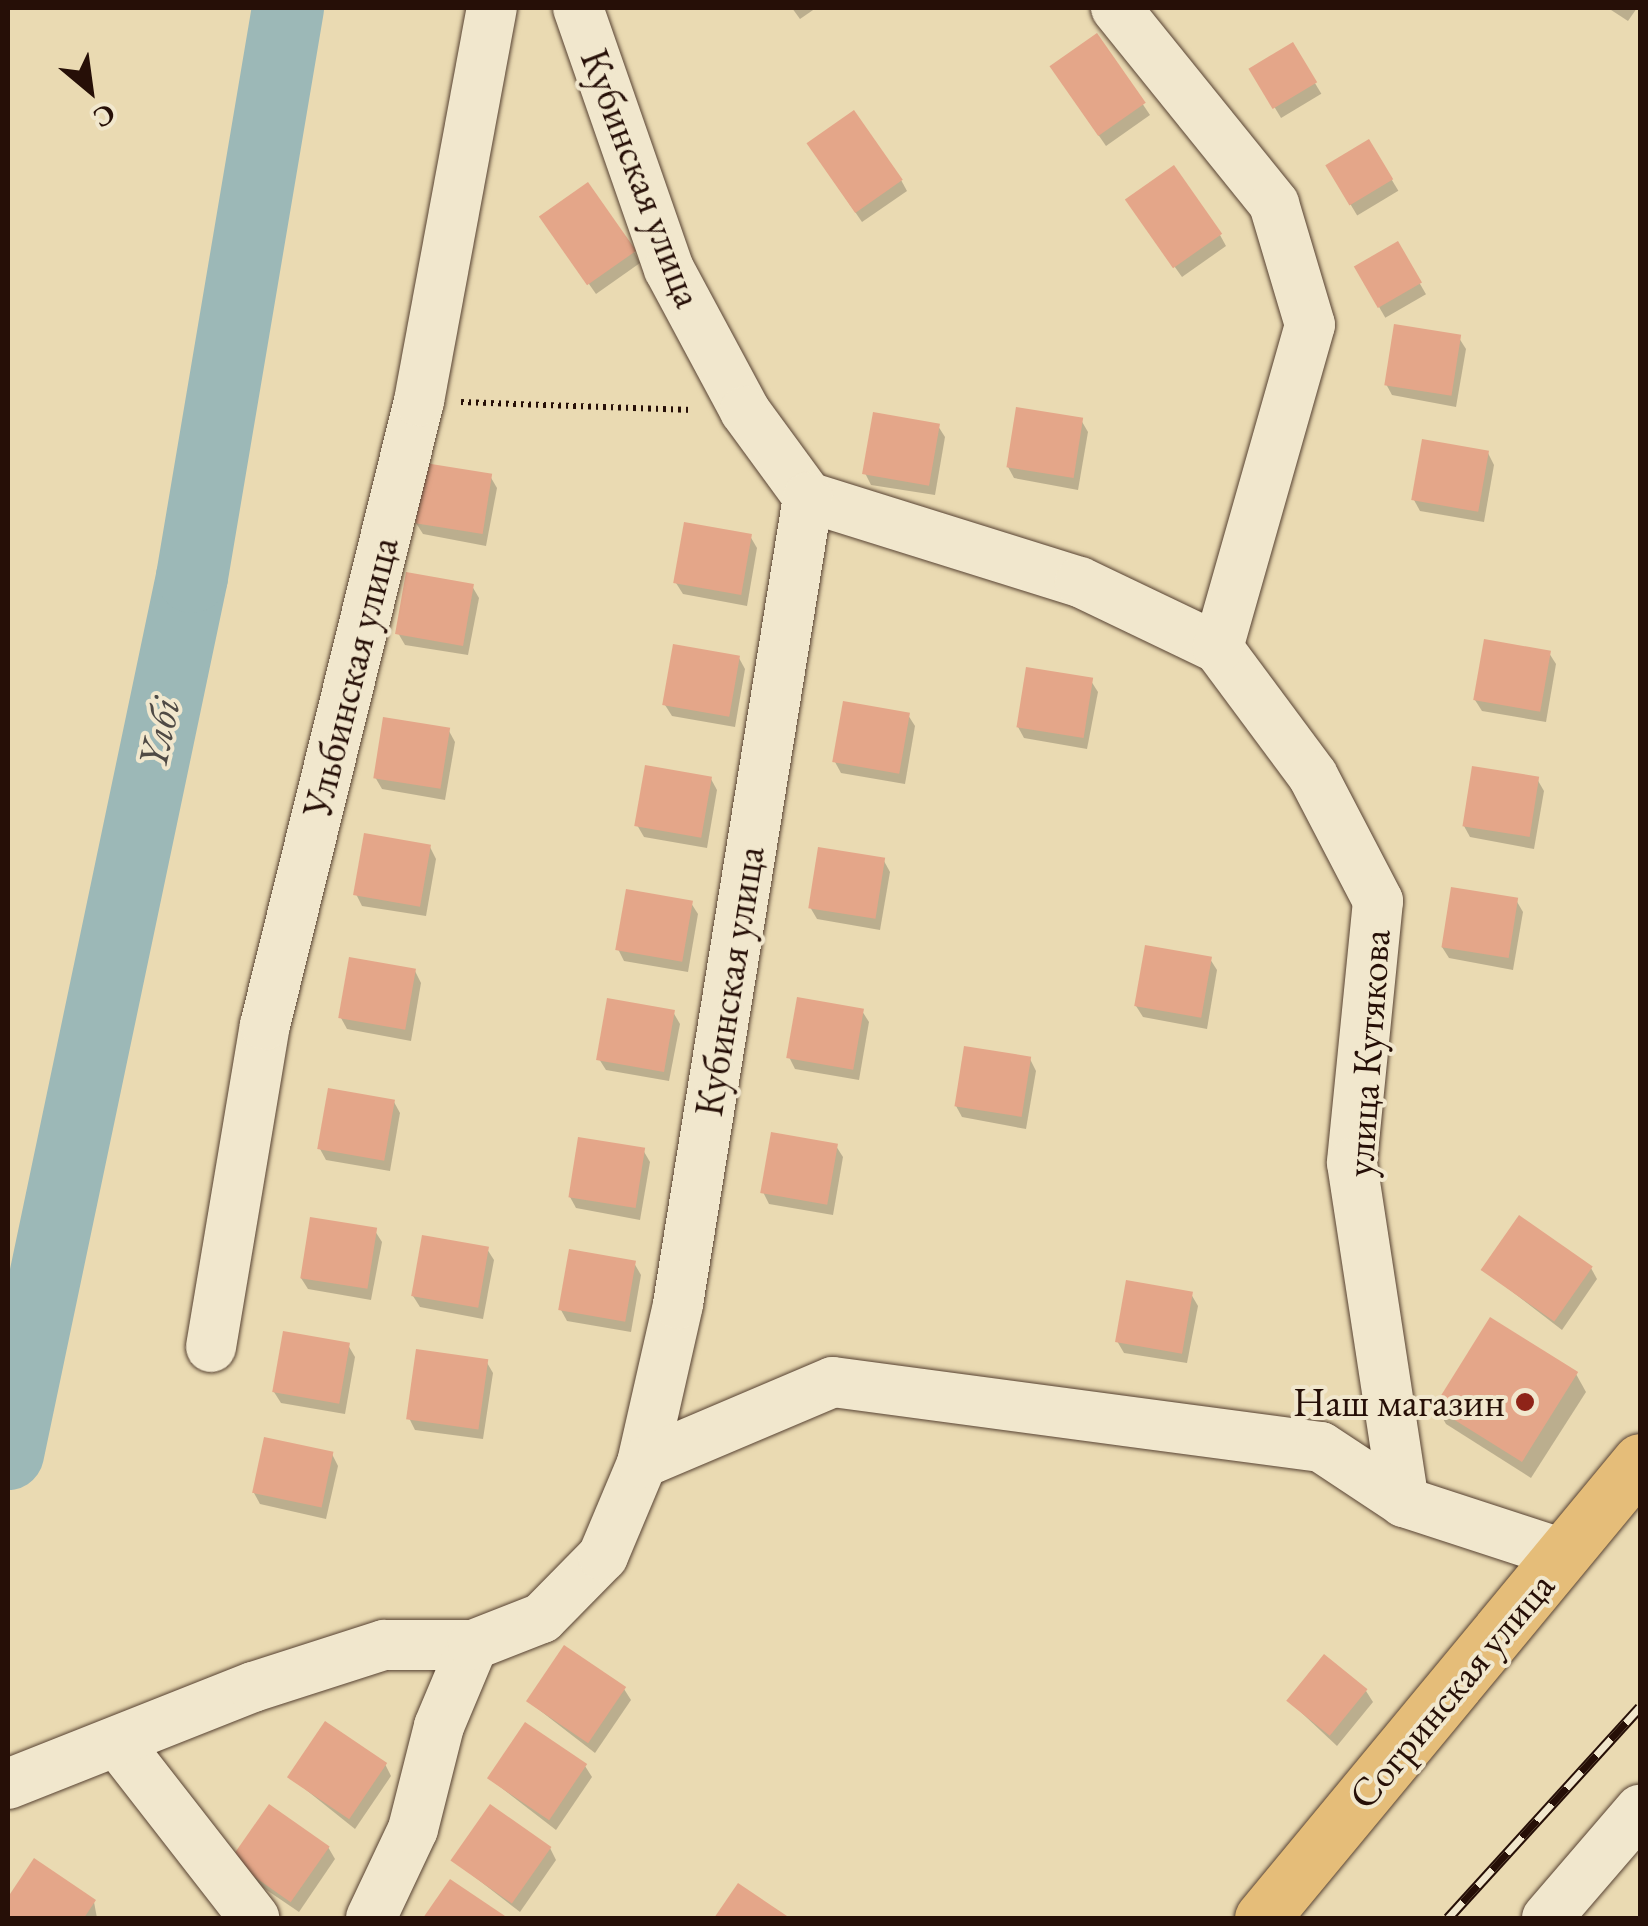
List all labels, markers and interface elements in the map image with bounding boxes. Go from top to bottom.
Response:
north arrow [40,40,140,140]
street label: Кубинская улица [571,42,713,314]
text: С [87,96,122,137]
street label: Ульбинская улица [292,532,408,822]
water label: Үлбі [127,693,191,773]
street label: Кубинская улица [684,843,774,1119]
street label: улица Кутякова [1334,928,1400,1178]
place label: Наш магазин [1293,1378,1505,1426]
marker: Наш магазин [1514,1391,1536,1413]
street label: Согринская улица [1338,1562,1564,1818]

